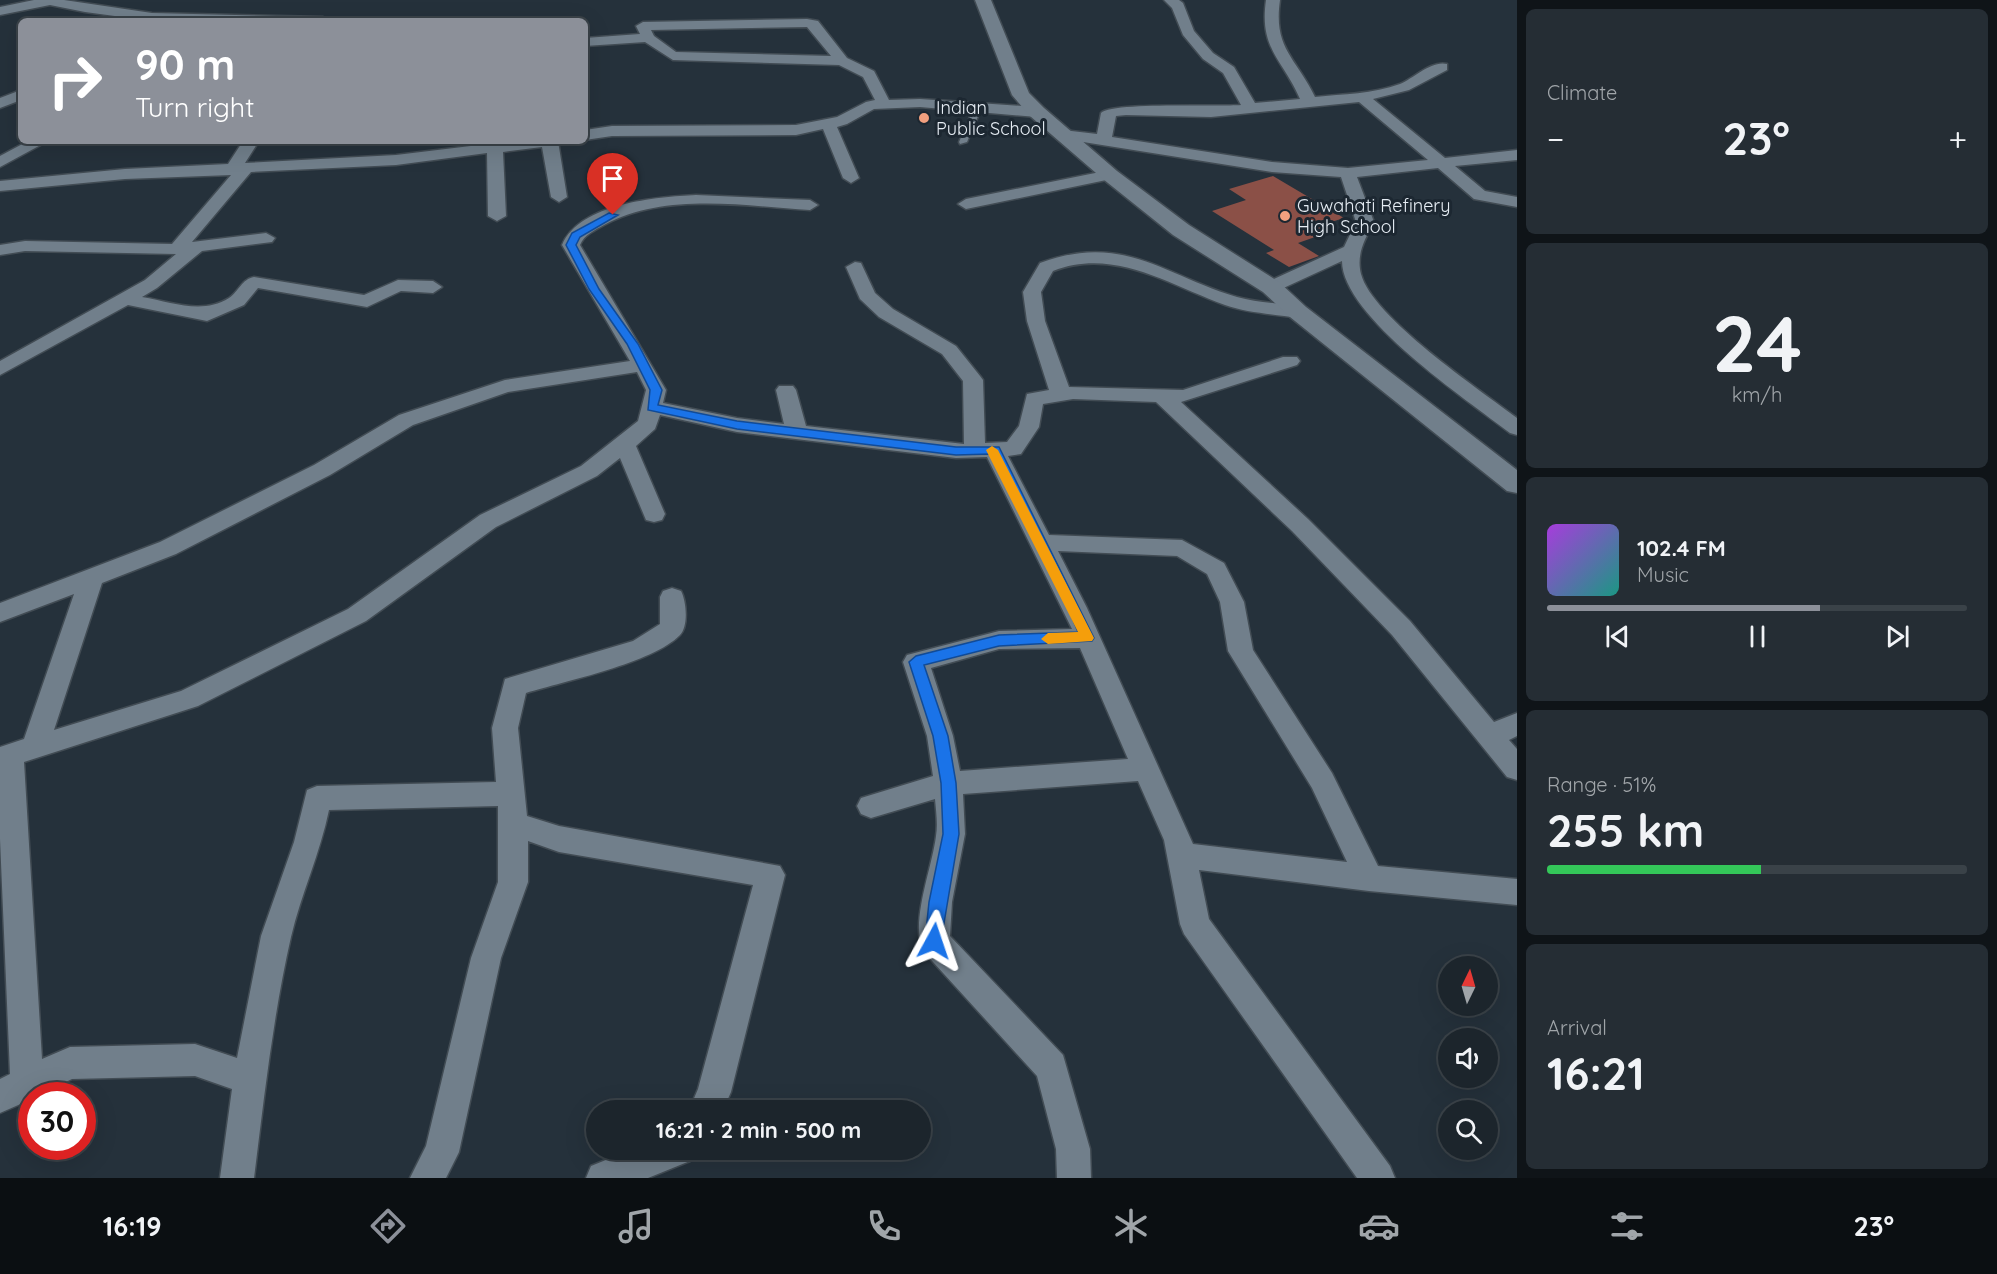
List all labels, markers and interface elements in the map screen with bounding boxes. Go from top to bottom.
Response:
text: 90 m [135,38,235,91]
icon: right [36,42,114,120]
text: Climate [1547,80,1617,105]
text: Turn right [135,90,254,124]
place label: Indian Public School [936,96,1046,140]
text: 23° [1723,110,1790,166]
marker: Indian Public School [917,111,931,125]
text: − [1547,118,1564,159]
text: + [1948,118,1967,159]
pin [587,153,638,215]
icon: arrive [596,162,629,195]
place label: Guwahati Refinery High School [1297,194,1450,238]
marker: Guwahati Refinery High School [1278,209,1292,223]
text: 24 [1712,294,1802,392]
text: km/h [1732,382,1782,407]
text: 102.4 FM [1637,534,1726,562]
text: Music [1637,562,1689,587]
icon: previous [1601,620,1634,653]
icon: pause [1741,620,1774,653]
icon: next [1881,620,1914,653]
text: Range · 51% [1547,772,1656,797]
text: 255 km [1547,802,1704,858]
position arrow [902,909,966,973]
north arrow [1438,956,1498,1016]
map controls [1438,956,1498,1160]
text: Arrival [1547,1015,1607,1040]
button: sound [1438,1028,1498,1088]
text: 16:21 [1547,1045,1645,1101]
speed limit sign: 30 [18,1082,96,1160]
button: search [1438,1100,1498,1160]
text: 16:21 · 2 min · 500 m [656,1116,861,1144]
icon: directions [367,1205,409,1247]
icon: music [615,1205,657,1247]
icon: phone [863,1205,905,1247]
icon: climate [1110,1205,1152,1247]
icon: car [1358,1205,1400,1247]
icon: filters [1606,1205,1648,1247]
text: 16:19 [103,1209,162,1243]
text: 23° [1854,1209,1894,1243]

